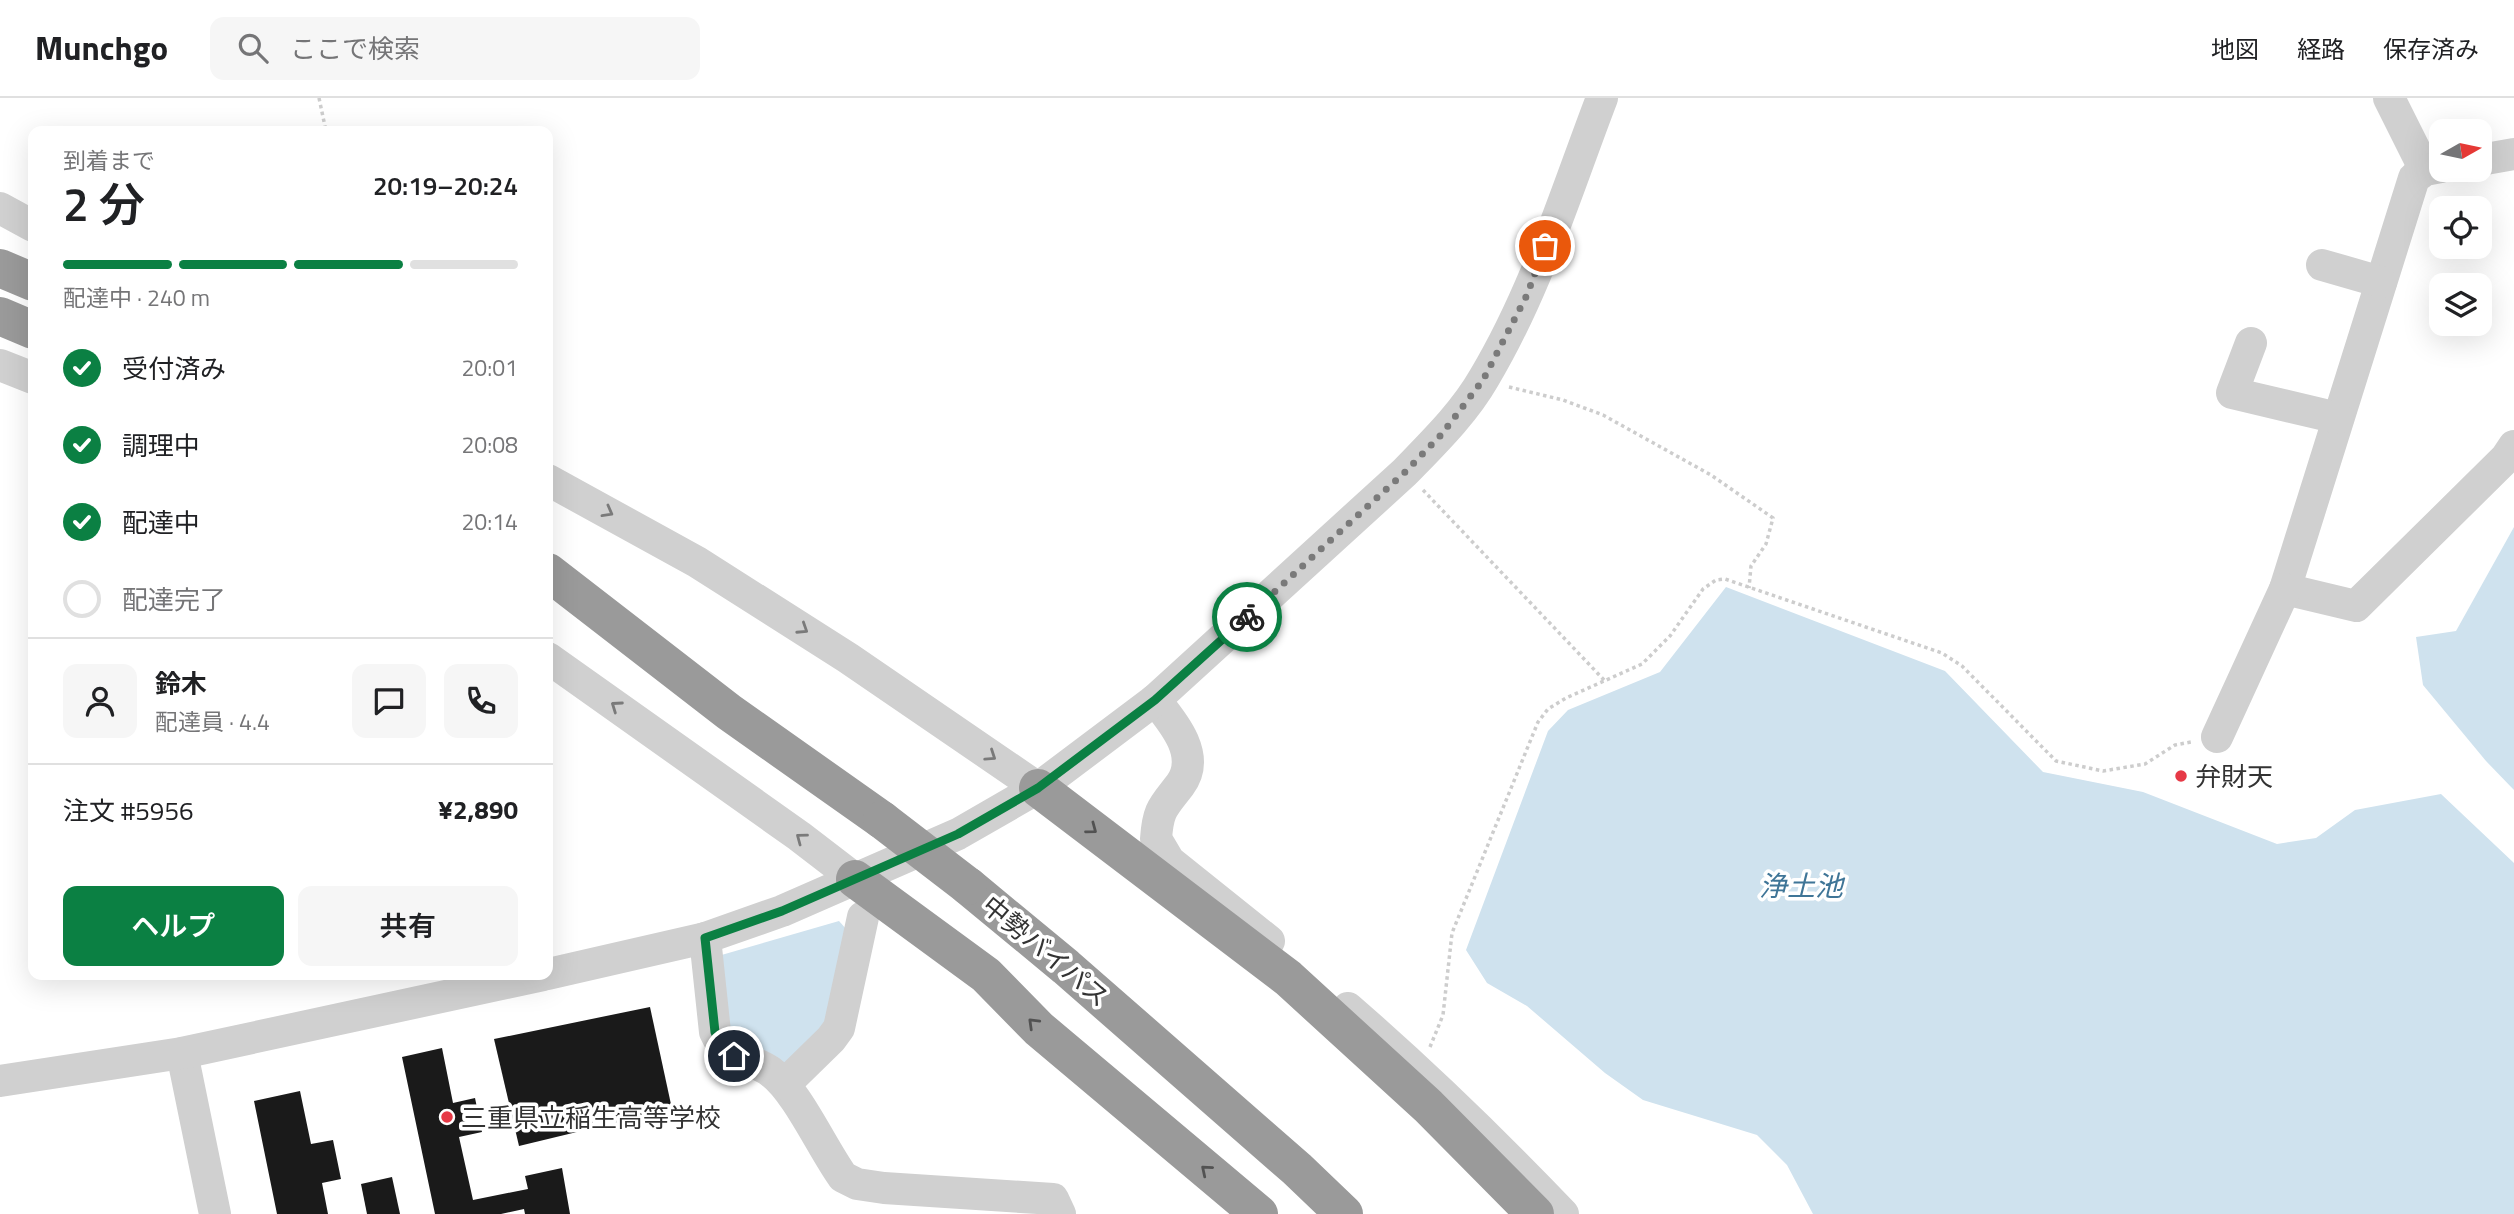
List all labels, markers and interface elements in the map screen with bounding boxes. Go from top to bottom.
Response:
search box [210,17,700,80]
text: Munchgo [35,23,168,73]
icon: search [234,29,272,67]
text: ここで検索 [290,29,420,68]
text: 地図 [2211,31,2259,67]
text: 経路 [2297,31,2345,67]
text: 保存済み [2383,31,2479,67]
north arrow [2429,119,2492,182]
map controls [2429,119,2492,336]
text: 到着まで [63,143,155,178]
text: 20:19–20:24 [373,166,518,205]
text: 2 分 [63,169,145,239]
button: locate [2429,196,2492,259]
pin [1515,216,1575,276]
icon: bag [1526,227,1564,265]
button: layers [2429,273,2492,336]
text: 配達中 · 240 m [63,280,210,315]
icon: check [63,349,101,387]
text: 受付済み [122,349,226,388]
text: 20:01 [461,350,518,385]
icon: check [63,426,101,464]
text: 調理中 [122,426,200,465]
text: 20:08 [461,427,518,462]
icon: check [63,503,101,541]
text: 配達中 [122,503,200,542]
text: 20:14 [461,504,518,539]
one-way arrow [601,504,613,517]
text: 配達完了 [122,580,226,619]
courier [1212,582,1282,652]
icon: bike [1228,598,1266,636]
one-way arrow [795,621,808,634]
button: person [63,664,137,738]
text: 鈴木 [155,664,207,703]
button: chat [352,664,426,738]
button: phone [444,664,518,738]
one-way arrow [611,702,624,714]
text: 配達員 · 4.4 [155,704,270,739]
one-way arrow [984,748,997,761]
place label: 弁財天 [2195,757,2273,796]
marker: 弁財天 [2173,768,2189,784]
text: ¥2,890 [438,790,518,829]
text: 注文 #5956 [63,791,194,830]
one-way arrow [1084,821,1097,833]
one-way arrow [796,834,809,847]
water label: 浄土池 [1759,864,1846,907]
button: ヘルプ [63,886,284,966]
button: 共有 [298,886,518,966]
street label: 中勢バイパス [974,886,1118,1016]
one-way arrow [1029,1018,1042,1031]
pin [704,1026,764,1086]
icon: home [715,1037,753,1075]
place label: 三重県立稲生高等学校 [461,1098,721,1137]
marker: 三重県立稲生高等学校 [439,1109,455,1125]
one-way arrow [1202,1166,1215,1178]

